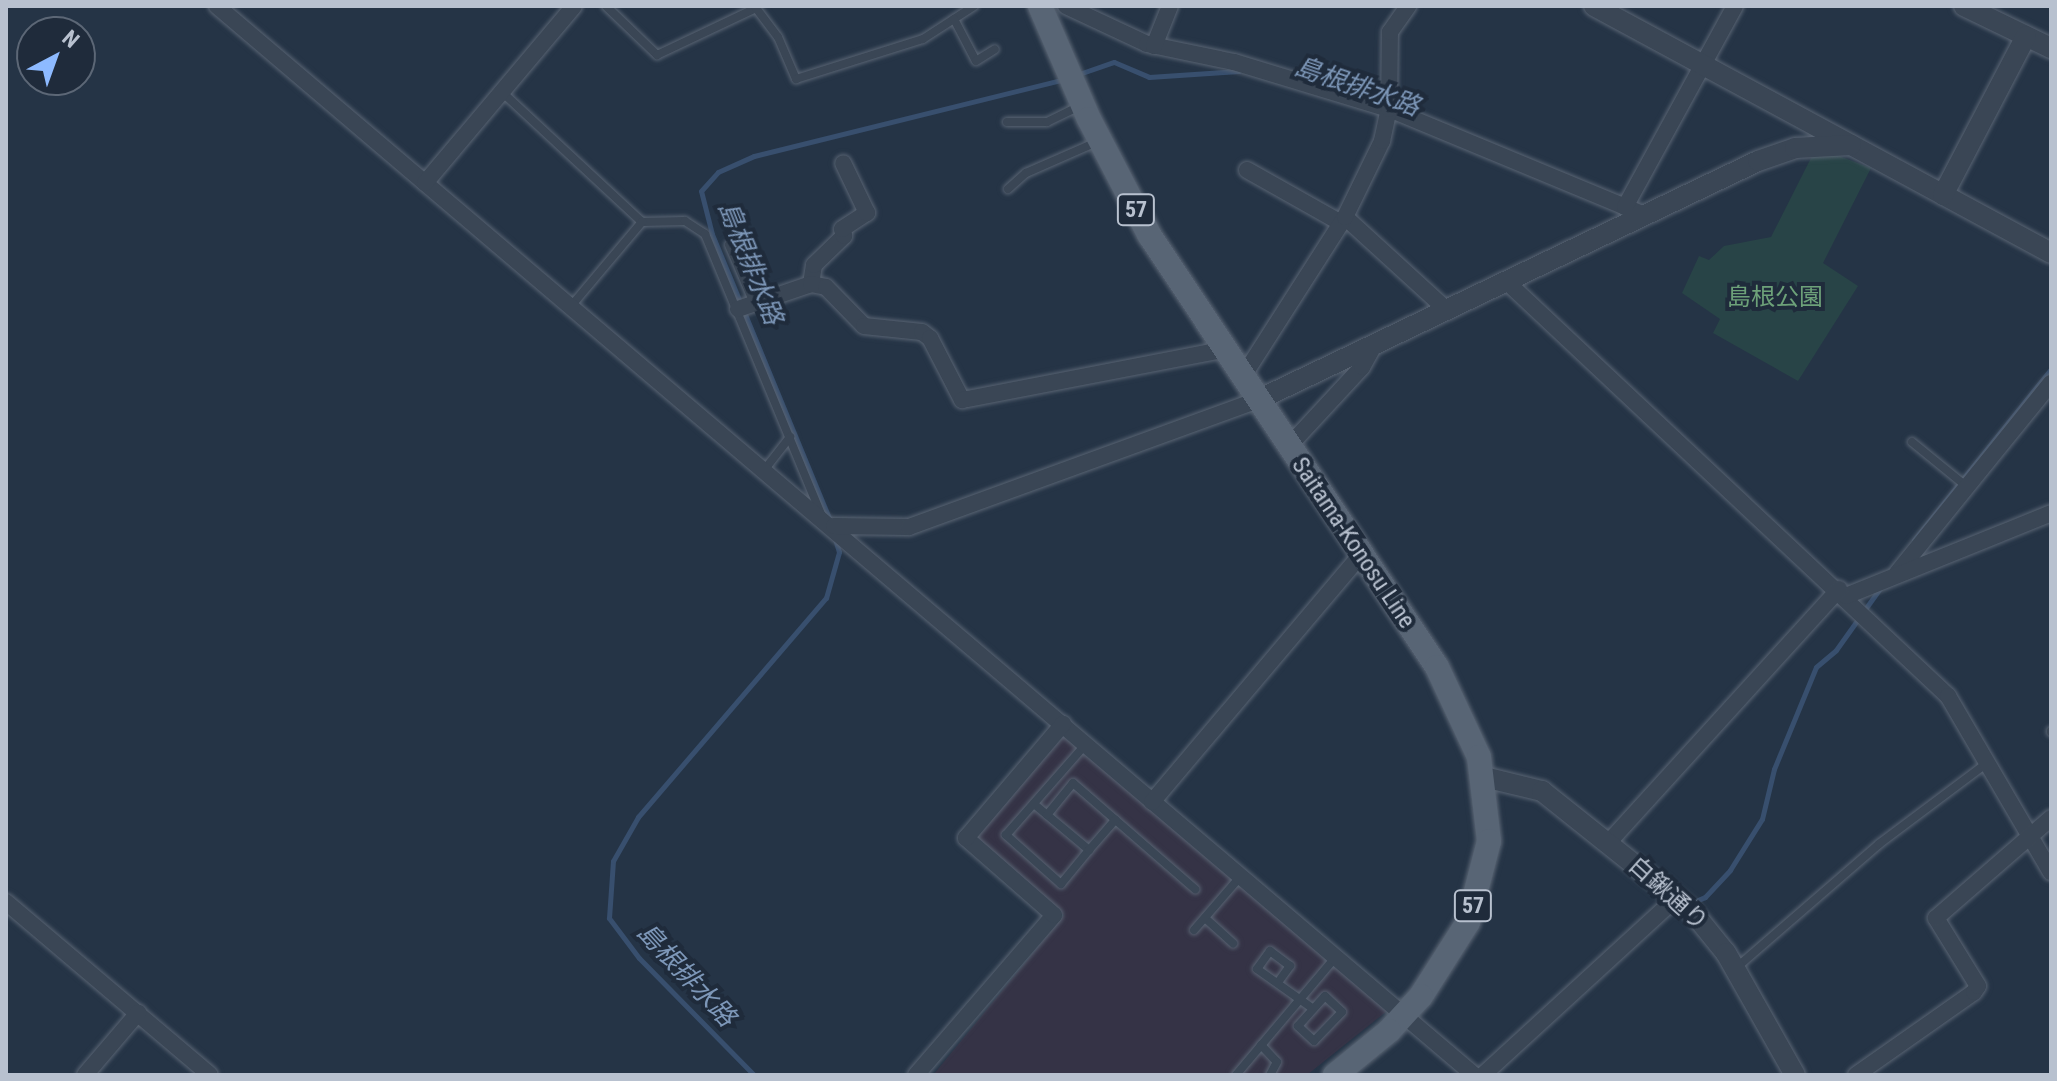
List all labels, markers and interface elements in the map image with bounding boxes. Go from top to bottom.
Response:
north arrow [16,16,96,96]
text: N [57,25,84,53]
water label: 島根排水路 [1290,51,1424,123]
road number: 57 [1116,192,1156,228]
water label: 島根排水路 [711,197,789,329]
park label: 島根公園 [1727,284,1823,312]
street label: Saitama-Konosu Line [1285,452,1421,634]
street label: 白鍬通り [1623,851,1713,937]
road number: 57 [1453,888,1493,924]
water label: 島根排水路 [630,917,742,1033]

